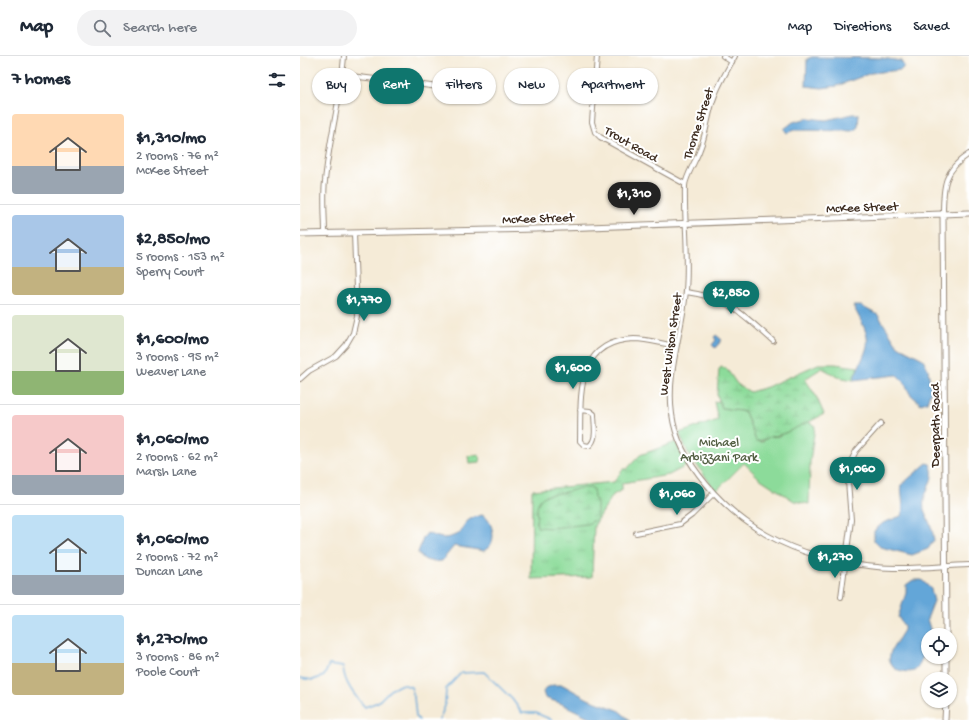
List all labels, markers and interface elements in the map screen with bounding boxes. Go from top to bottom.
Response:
search box [77,10,357,46]
text: Map [20,16,53,39]
icon: search [91,17,113,39]
text: Search here [123,19,197,37]
text: Map [788,19,812,36]
text: Directions [834,19,891,36]
text: Saved [913,19,949,36]
chip: Buy [312,68,361,104]
chip: Rent [369,68,424,104]
chip: Filters [432,68,496,104]
chip: New [504,68,559,104]
chip: Apartment [567,68,658,104]
icon: filters [266,69,288,91]
text: 7 homes [12,70,70,90]
street label: Thorne Street [681,85,718,162]
street label: Trout Road [600,123,661,167]
text: $1,310/mo [136,129,206,149]
icon: home [44,130,92,178]
text: 2 rooms · 76 m² [136,149,219,164]
text: McKee Street [136,164,208,179]
pin: $1,310 [601,182,667,216]
text: $1,310 [617,187,651,202]
street label: McKee Street [826,200,900,217]
street label: McKee Street [502,211,576,228]
text: $2,850/mo [136,230,210,250]
icon: home [44,231,92,279]
text: 5 rooms · 153 m² [136,250,225,265]
text: Sperry Court [136,265,204,280]
pin: $2,850 [698,281,764,315]
text: $2,850 [712,286,750,301]
pin: $1,770 [331,288,397,322]
street label: West Wilson Street [657,291,686,396]
text: $1,770 [346,293,382,308]
text: $1,600/mo [136,330,209,350]
icon: home [44,331,92,379]
text: 3 rooms · 95 m² [136,350,219,365]
pin: $1,600 [540,356,606,390]
text: $1,600 [555,361,591,376]
text: Weaver Lane [136,365,206,380]
street label: Deerpath Road [929,382,944,468]
text: $1,060/mo [136,430,209,450]
icon: home [44,431,92,479]
park label: Michael Arbizzani Park [680,436,759,466]
text: 2 rooms · 62 m² [136,450,218,465]
pin: $1,060 [824,457,890,491]
text: $1,060 [839,462,875,477]
text: Marsh Lane [136,465,197,480]
pin: $1,060 [644,482,710,516]
text: $1,060 [659,487,695,502]
text: $1,060/mo [136,530,209,550]
icon: home [44,531,92,579]
pin: $1,270 [802,545,868,579]
text: 2 rooms · 72 m² [136,550,218,565]
text: $1,270 [817,550,853,565]
text: Duncan Lane [136,565,203,580]
map controls [921,628,957,708]
button: locate [921,628,957,664]
text: $1,270/mo [136,630,208,650]
icon: home [44,631,92,679]
text: 3 rooms · 86 m² [136,650,219,665]
text: Poole Court [136,665,199,680]
button: layers [921,672,957,708]

